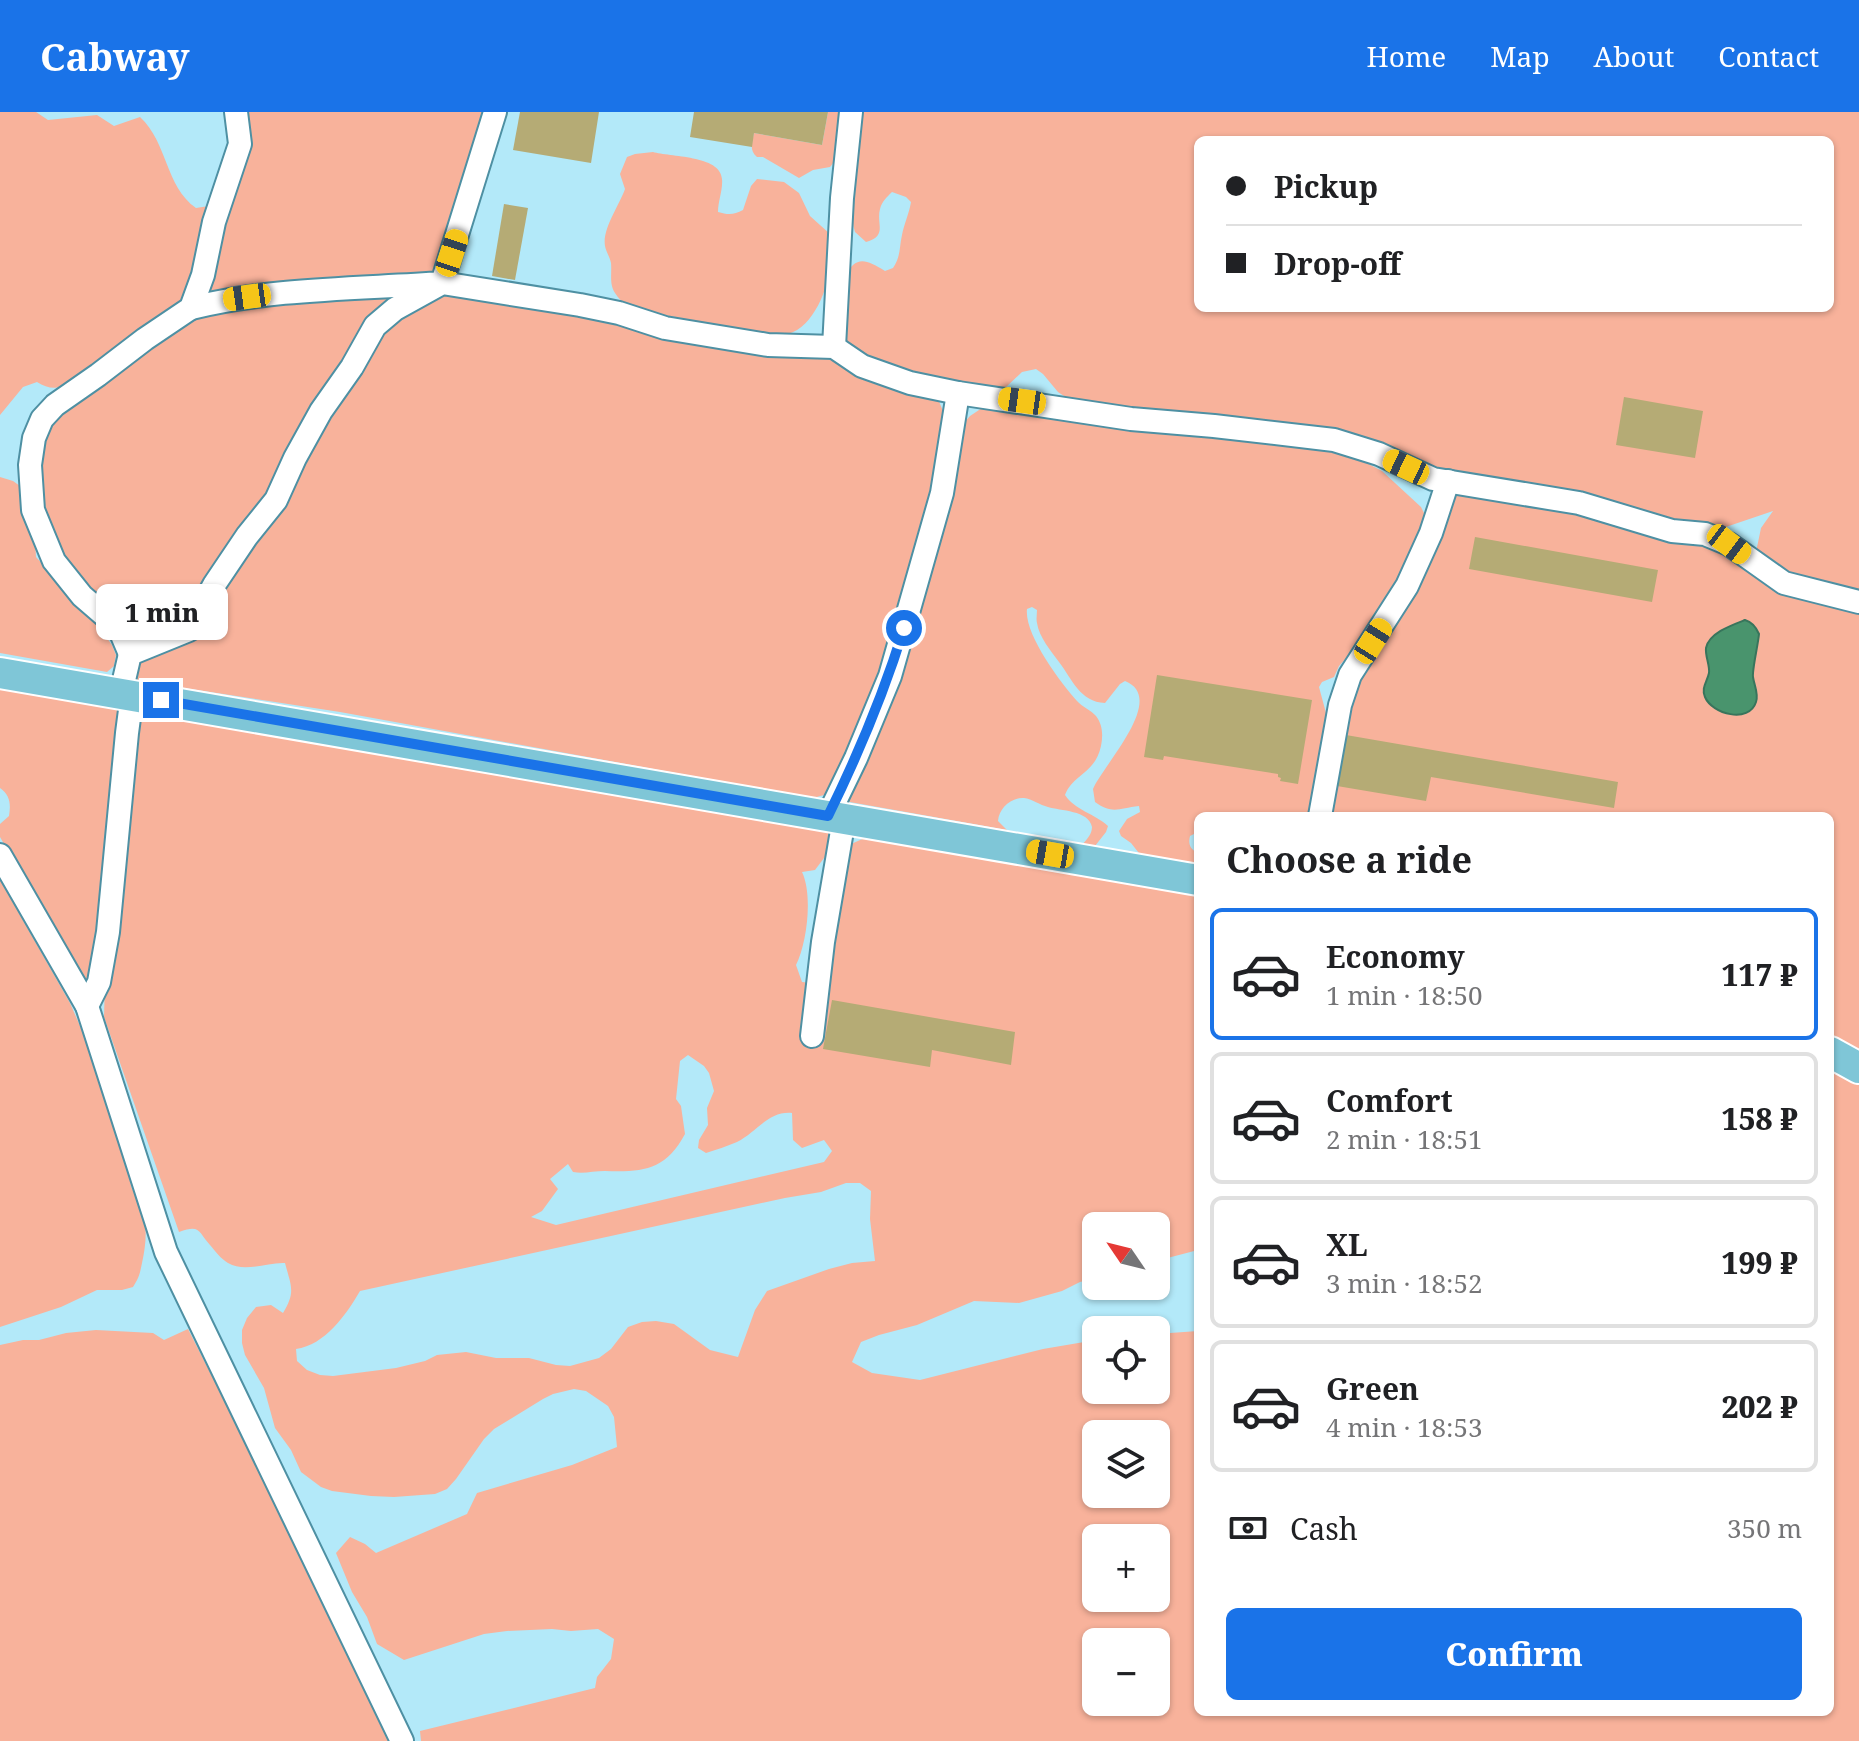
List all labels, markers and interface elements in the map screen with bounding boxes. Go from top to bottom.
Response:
text: Cabway [40,30,189,82]
text: Home [1367,37,1446,75]
text: Map [1490,37,1550,75]
text: About [1594,37,1674,75]
text: Contact [1718,37,1819,75]
text: Pickup [1274,166,1378,207]
car [433,226,471,280]
text: Drop-off [1274,243,1401,284]
car [222,282,272,312]
car [997,386,1047,416]
car [1379,446,1433,488]
car [1703,520,1755,568]
callout: 1 min [95,584,227,640]
text: 1 min [125,594,199,630]
route start [886,610,922,646]
car [1350,614,1396,668]
route end [143,682,179,718]
text: Choose a ride [1226,835,1472,884]
car [1024,838,1076,870]
text: Economy [1326,936,1465,977]
icon: car [1230,938,1302,1010]
text: 117 ₽ [1721,954,1798,995]
text: 1 min · 18:50 [1326,977,1483,1013]
text: Comfort [1326,1080,1453,1121]
icon: car [1230,1082,1302,1154]
text: 158 ₽ [1721,1098,1798,1139]
text: 2 min · 18:51 [1326,1121,1483,1157]
north arrow [1082,1212,1170,1300]
map controls [1082,1212,1170,1716]
text: XL [1326,1224,1368,1265]
icon: car [1230,1226,1302,1298]
text: 199 ₽ [1721,1242,1798,1283]
text: 3 min · 18:52 [1326,1265,1483,1301]
button: locate [1082,1316,1170,1404]
text: Green [1326,1368,1419,1409]
icon: car [1230,1370,1302,1442]
text: 202 ₽ [1721,1386,1798,1427]
text: 4 min · 18:53 [1326,1409,1483,1445]
button: layers [1082,1420,1170,1508]
icon: cash [1226,1506,1270,1550]
text: Cash [1290,1508,1358,1549]
text: 350 m [1727,1510,1802,1546]
button: + [1082,1524,1170,1612]
button: Confirm [1226,1608,1802,1700]
button: − [1082,1628,1170,1716]

